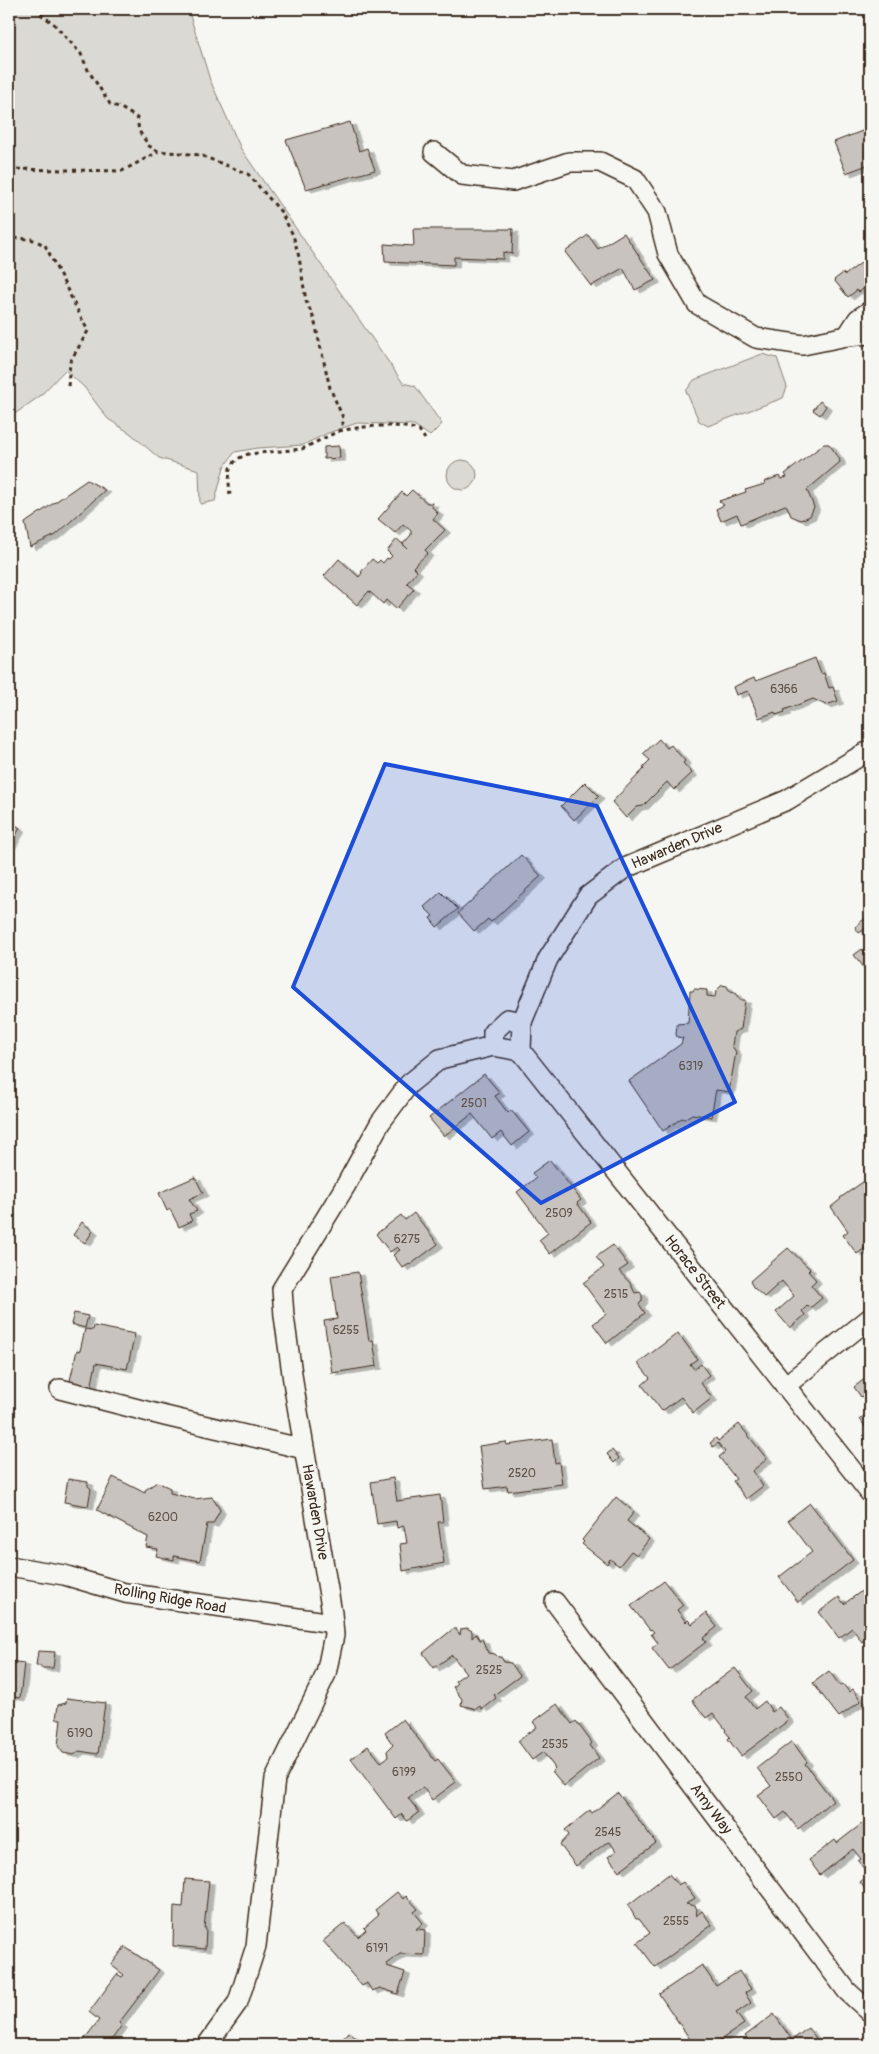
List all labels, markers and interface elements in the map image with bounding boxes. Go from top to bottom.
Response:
house number: 6366 [770,682,798,697]
street label: Hawarden Drive [629,818,726,874]
house number: 6319 [679,1059,703,1074]
house number: 2501 [461,1096,487,1111]
house number: 2509 [545,1206,573,1221]
street label: Horace Street [660,1231,730,1314]
house number: 6275 [394,1232,420,1247]
house number: 2515 [604,1287,628,1302]
house number: 6255 [333,1323,359,1338]
street label: Hawarden Drive [297,1463,333,1562]
house number: 2520 [508,1466,536,1481]
house number: 6200 [148,1510,178,1525]
street label: Rolling Ridge Road [112,1580,228,1618]
house number: 2525 [476,1663,502,1678]
house number: 6190 [67,1726,93,1741]
house number: 2535 [542,1737,568,1752]
house number: 6199 [392,1765,416,1780]
house number: 2550 [775,1770,803,1785]
street label: Amy Way [686,1780,737,1839]
house number: 2545 [595,1825,621,1840]
house number: 2555 [663,1914,689,1929]
house number: 6191 [366,1941,388,1956]

